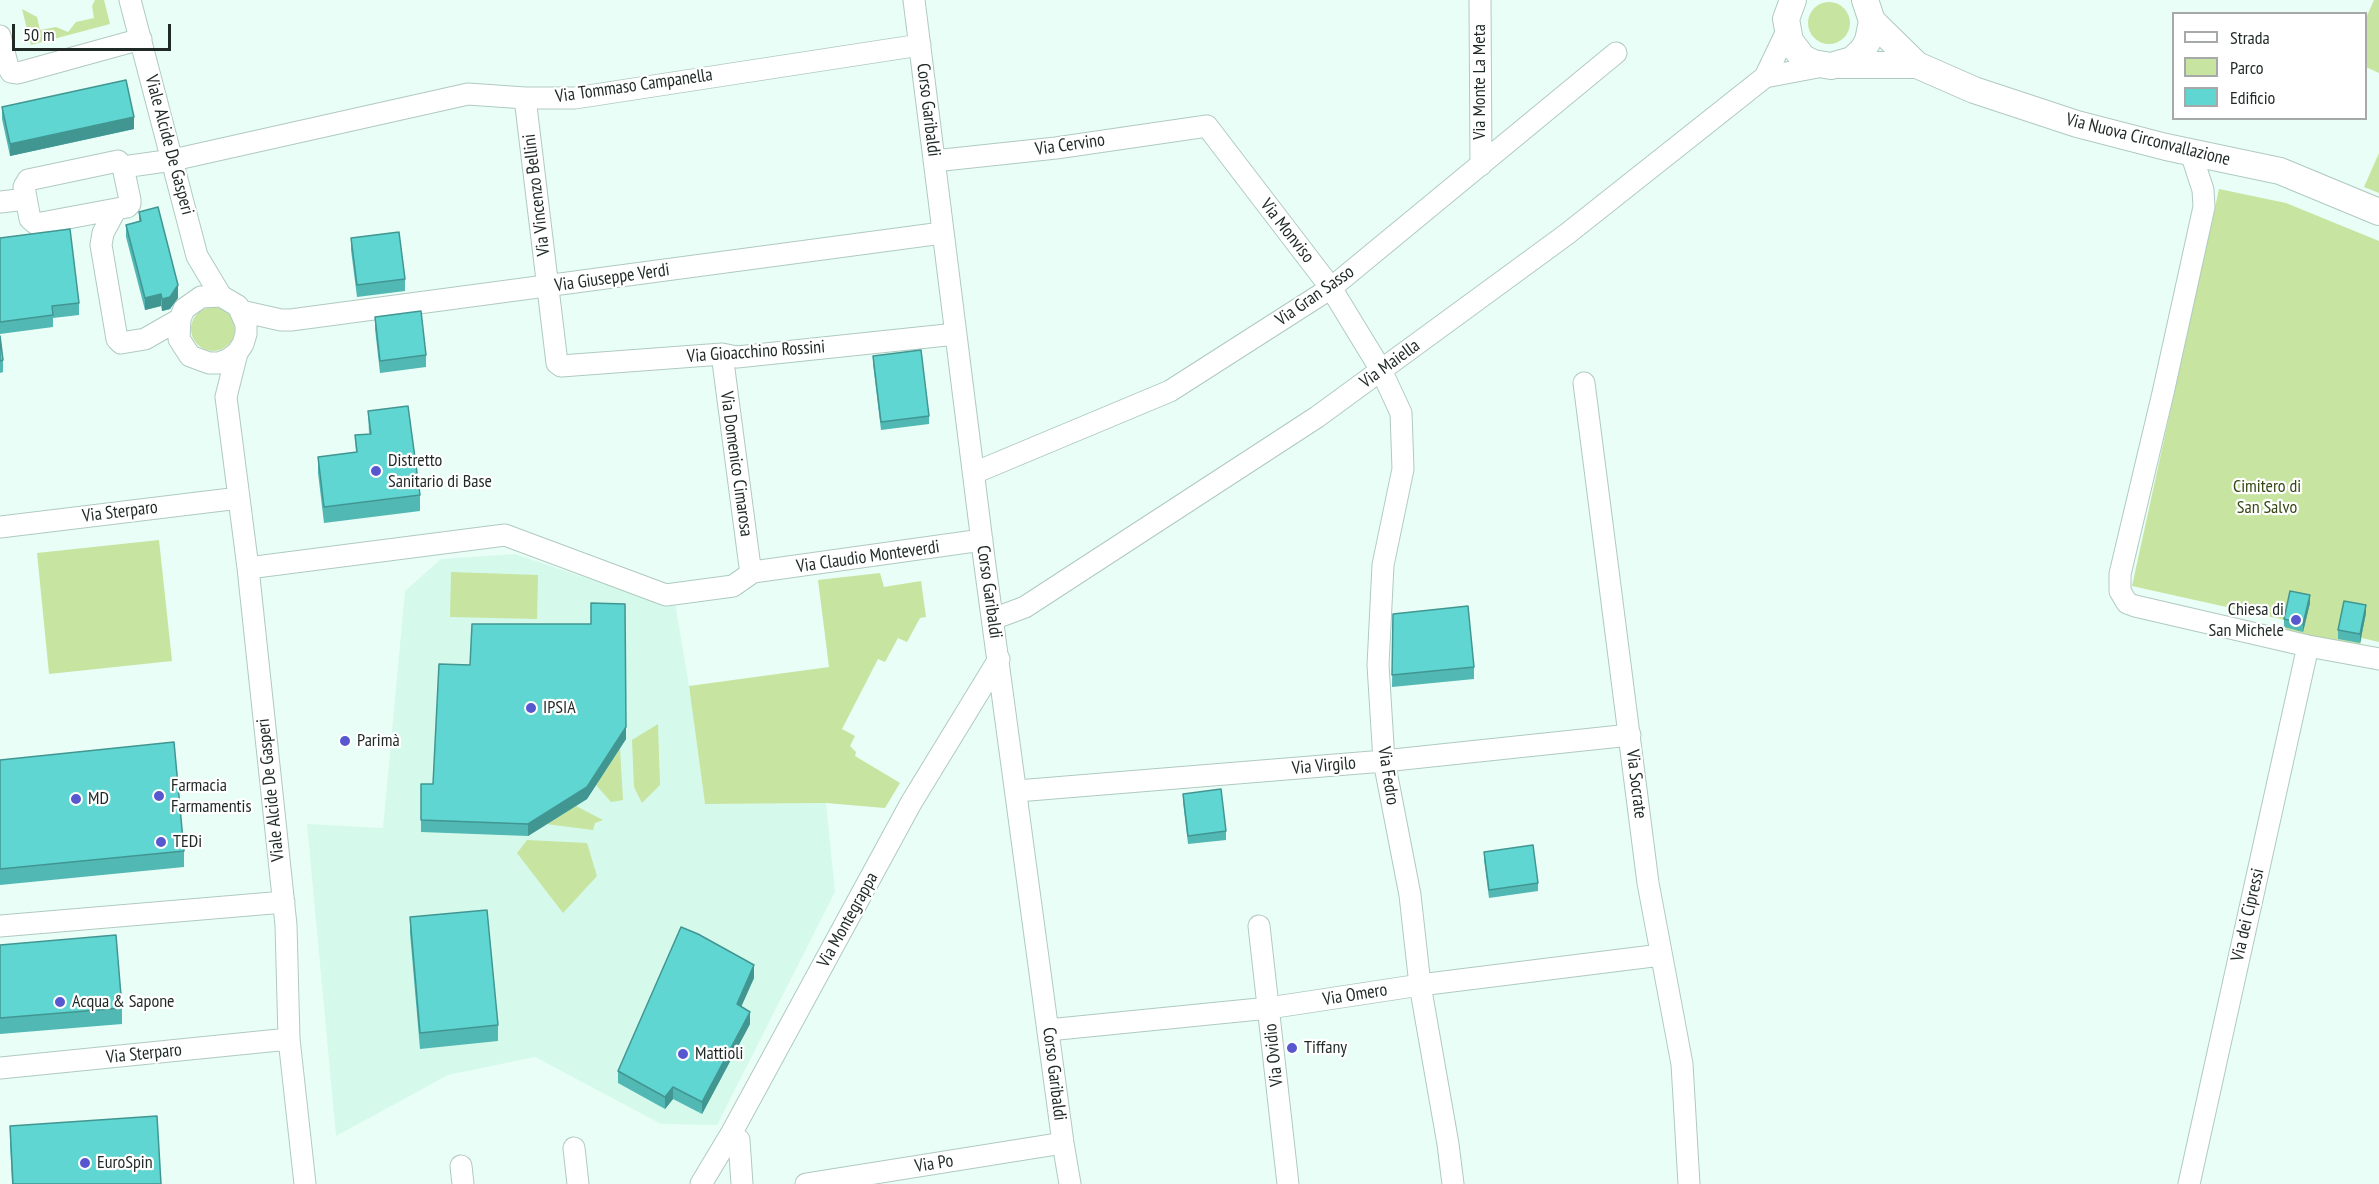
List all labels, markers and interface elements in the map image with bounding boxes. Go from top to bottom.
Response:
scale bar [15,12,174,50]
legend [2172,12,2367,120]
text: 50 m [23,23,55,46]
street label: Via Monte La Meta [1469,24,1491,140]
text: Strada [2230,26,2270,49]
text: Parco [2230,56,2264,79]
street label: Corso Garibaldi [912,62,944,158]
street label: Via Tommaso Campanella [554,64,714,108]
street label: Viale Alcide De Gasperi [140,73,198,217]
text: Edificio [2230,86,2275,109]
street label: Via Nuova Circonvallazione [2064,109,2232,171]
street label: Via Cervino [1034,129,1106,161]
street label: Via Vincenzo Bellini [519,133,555,257]
street label: Via Monviso [1255,195,1319,267]
street label: Via Giuseppe Verdi [553,259,671,297]
street label: Via Gran Sasso [1272,261,1358,331]
street label: Via Maiella [1356,335,1424,393]
street label: Via Gioacchino Rossini [686,336,826,368]
street label: Via Domenico Cimarosa [715,390,757,538]
place label: Distretto Sanitario di Base [388,450,492,492]
marker: Distretto Sanitario di Base [369,464,383,478]
park label: Cimitero di San Salvo [2233,476,2301,518]
street label: Via Sterparo [81,497,159,527]
street label: Via Claudio Monteverdi [795,536,941,578]
street label: Corso Garibaldi [972,544,1006,640]
place label: Chiesa di San Michele [2209,599,2284,642]
marker: Chiesa di San Michele [2289,613,2303,627]
place label: IPSIA [543,697,576,719]
marker: IPSIA [524,701,538,715]
street label: Viale Alcide De Gasperi [253,717,289,863]
place label: Parimà [357,730,400,752]
marker: Parimà [338,734,352,748]
street label: Via Fedro [1373,745,1403,807]
street label: Via Socrate [1621,748,1651,820]
street label: Via Virgilo [1291,752,1357,780]
place label: Farmacia Farmamentis [171,775,251,818]
place label: MD [88,788,109,810]
marker: Farmacia Farmamentis [152,789,166,803]
marker: MD [69,792,83,806]
place label: TEDi [173,831,202,853]
marker: TEDi [154,835,168,849]
street label: Via dei Cipressi [2227,866,2269,964]
street label: Via Montegrappa [813,869,883,971]
street label: Via Omero [1321,979,1389,1011]
place label: Acqua & Sapone [72,991,174,1013]
marker: Acqua & Sapone [53,995,67,1009]
street label: Via Ovidio [1260,1022,1288,1088]
street label: Corso Garibaldi [1038,1026,1070,1122]
place label: Tiffany [1304,1037,1347,1059]
street label: Via Sterparo [105,1039,183,1069]
marker: Tiffany [1285,1041,1299,1055]
place label: Mattioli [695,1043,743,1065]
marker: Mattioli [676,1047,690,1061]
street label: Via Po [913,1150,955,1178]
place label: EuroSpin [97,1152,153,1174]
marker: EuroSpin [78,1156,92,1170]

